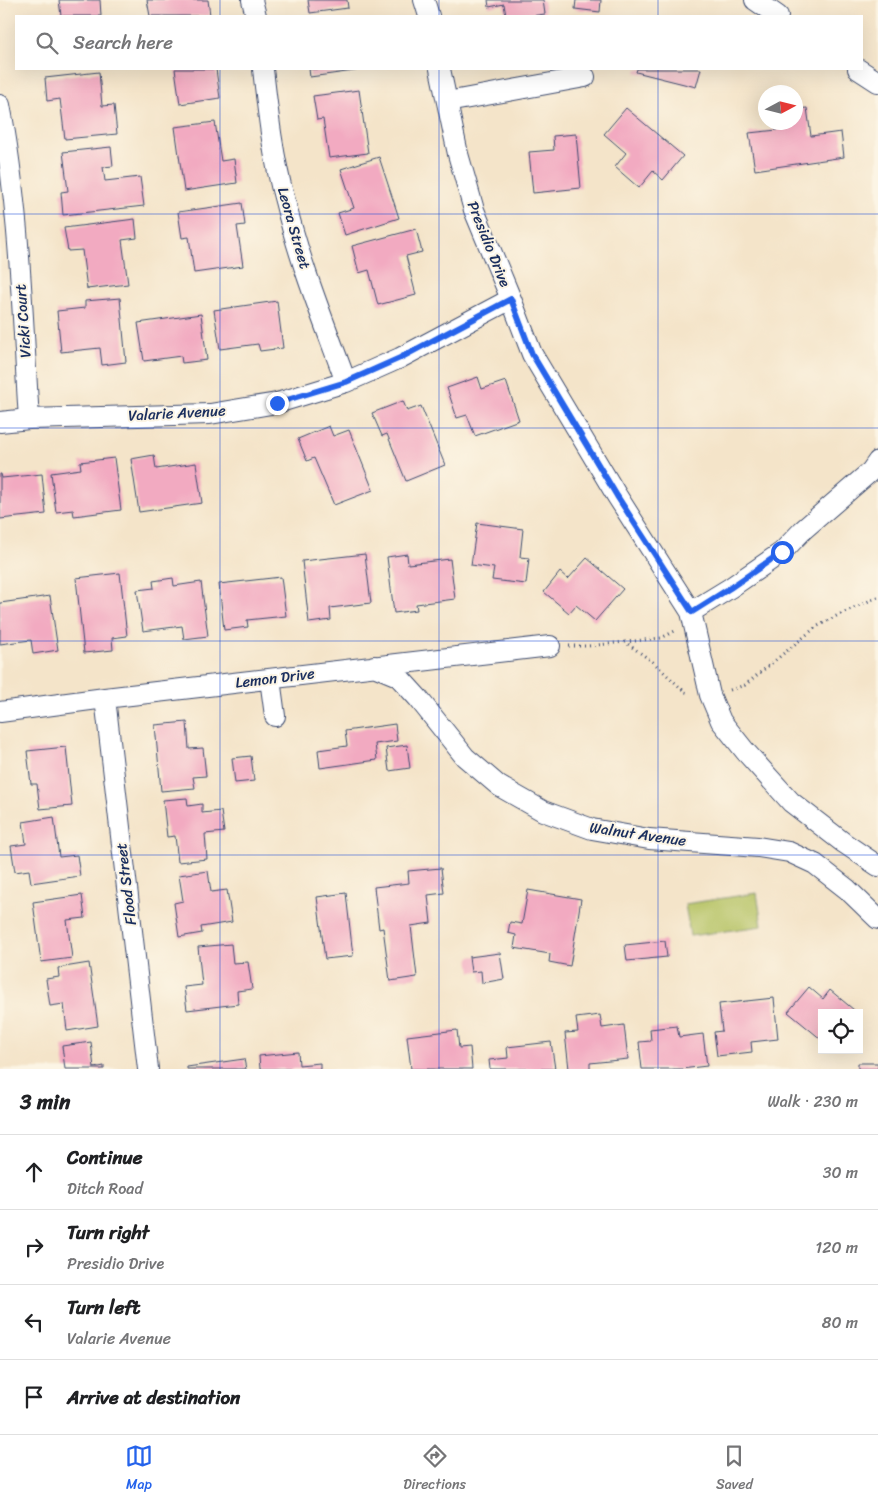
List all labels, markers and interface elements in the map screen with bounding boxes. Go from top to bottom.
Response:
search box [15,15,863,70]
text: Search here [73,26,173,59]
icon: search [33,29,61,57]
north arrow [758,85,803,130]
street label: Leora Street [270,184,318,272]
street label: Presidio Drive [460,197,518,291]
street label: Vicki Court [7,283,39,359]
route end [266,392,289,415]
street label: Valarie Avenue [128,397,227,429]
route start [771,541,794,564]
street label: Lemon Drive [234,660,316,696]
street label: Walnut Avenue [588,814,688,854]
street label: Flood Street [108,841,144,927]
map controls [818,1009,863,1054]
button: locate [818,1009,863,1054]
text: 3 min [20,1083,70,1121]
text: Walk · 230 m [767,1087,858,1116]
text: Continue [67,1141,143,1174]
icon: ahead [20,1158,48,1186]
text: 30 m [823,1158,858,1187]
text: Ditch Road [67,1174,143,1203]
text: Turn right [67,1216,149,1249]
icon: right [20,1233,48,1261]
text: 120 m [815,1233,858,1262]
text: Presidio Drive [67,1249,164,1278]
text: Turn left [67,1291,140,1324]
icon: left [20,1308,48,1336]
text: 80 m [822,1308,858,1337]
text: Valarie Avenue [67,1324,171,1353]
text: Arrive at destination [67,1381,240,1414]
icon: arrive [20,1383,48,1411]
tab: Map [125,1442,153,1497]
tab: Directions [403,1442,466,1497]
tab: Saved [716,1442,753,1497]

